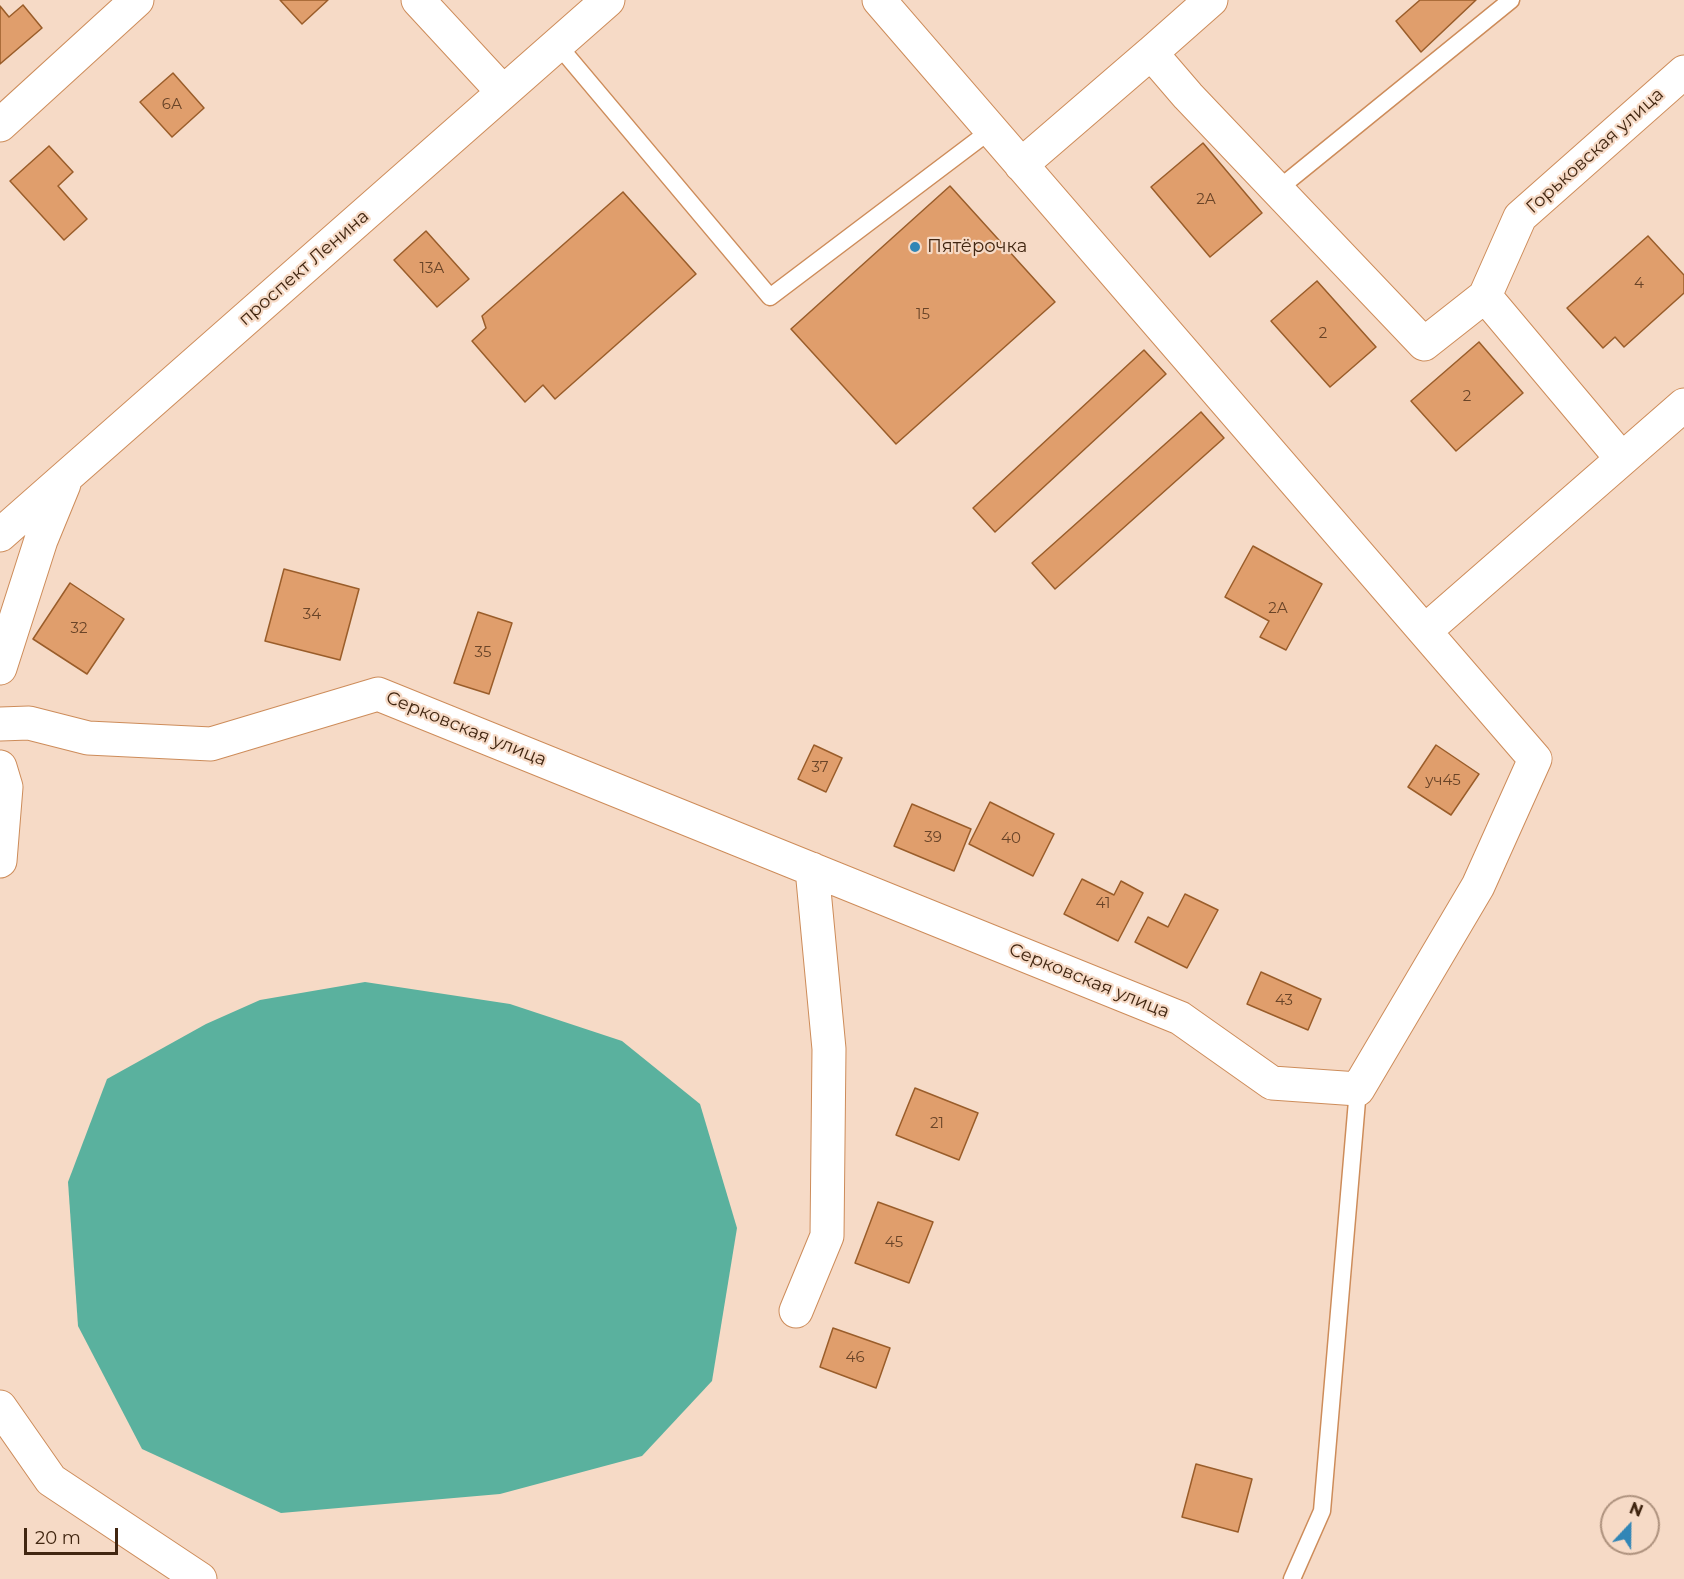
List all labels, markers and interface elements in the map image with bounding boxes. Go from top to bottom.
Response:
street label: Горьковская улица [1522,84,1668,218]
house number: 6А [162,96,182,114]
house number: 2А [1196,191,1216,209]
street label: проспект Ленина [235,206,373,330]
place label: Пятёрочка [927,236,1027,258]
marker: Пятёрочка [908,240,922,254]
house number: 13А [419,260,445,278]
house number: 4 [1634,275,1644,293]
house number: 15 [916,306,930,324]
house number: 2 [1319,325,1327,343]
house number: 2 [1463,388,1471,406]
house number: 2А [1268,600,1288,618]
house number: 34 [303,606,321,624]
house number: 32 [71,620,87,638]
house number: 35 [475,644,491,662]
street label: Серковская улица [383,687,549,771]
house number: 37 [811,759,829,777]
house number: уч45 [1425,772,1461,790]
house number: 39 [924,829,942,847]
house number: 40 [1001,830,1021,848]
house number: 41 [1096,895,1110,913]
street label: Серковская улица [1006,939,1172,1023]
house number: 43 [1275,992,1293,1010]
house number: 21 [930,1115,944,1133]
house number: 45 [885,1234,903,1252]
house number: 46 [845,1349,865,1367]
north arrow [1600,1495,1660,1555]
text: N [1627,1498,1646,1521]
scale bar [27,1516,122,1554]
text: 20 m [35,1527,81,1549]

